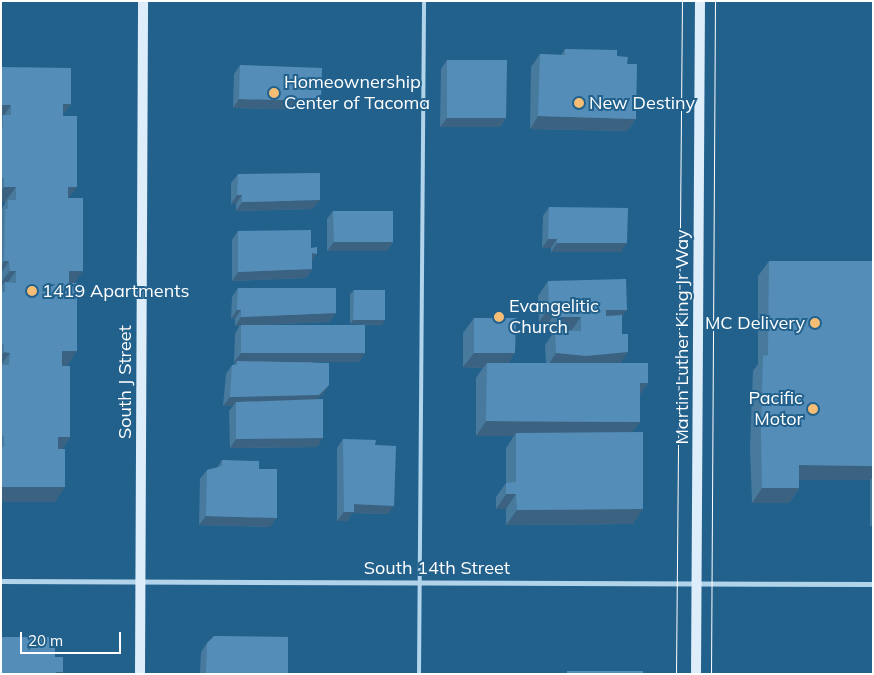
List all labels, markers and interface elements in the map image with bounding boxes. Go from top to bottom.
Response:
place label: Homeownership Center of Tacoma [284,72,430,115]
marker: Homeownership Center of Tacoma [268,87,280,99]
place label: New Destiny [589,92,695,114]
marker: New Destiny [573,97,585,109]
street label: Martin Luther King Jr Way [671,229,693,445]
place label: 1419 Apartments [42,280,189,302]
marker: 1419 Apartments [26,285,38,297]
place label: Evangelitic Church [509,296,599,338]
marker: Evangelitic Church [493,311,505,323]
place label: MC Delivery [705,312,805,334]
marker: MC Delivery [809,317,821,329]
street label: South J Street [114,325,136,439]
place label: Pacific Motor [748,388,803,430]
marker: Pacific Motor [807,403,819,415]
street label: South 14th Street [364,557,510,579]
scale bar [22,622,124,654]
text: 20 m [28,631,63,650]

